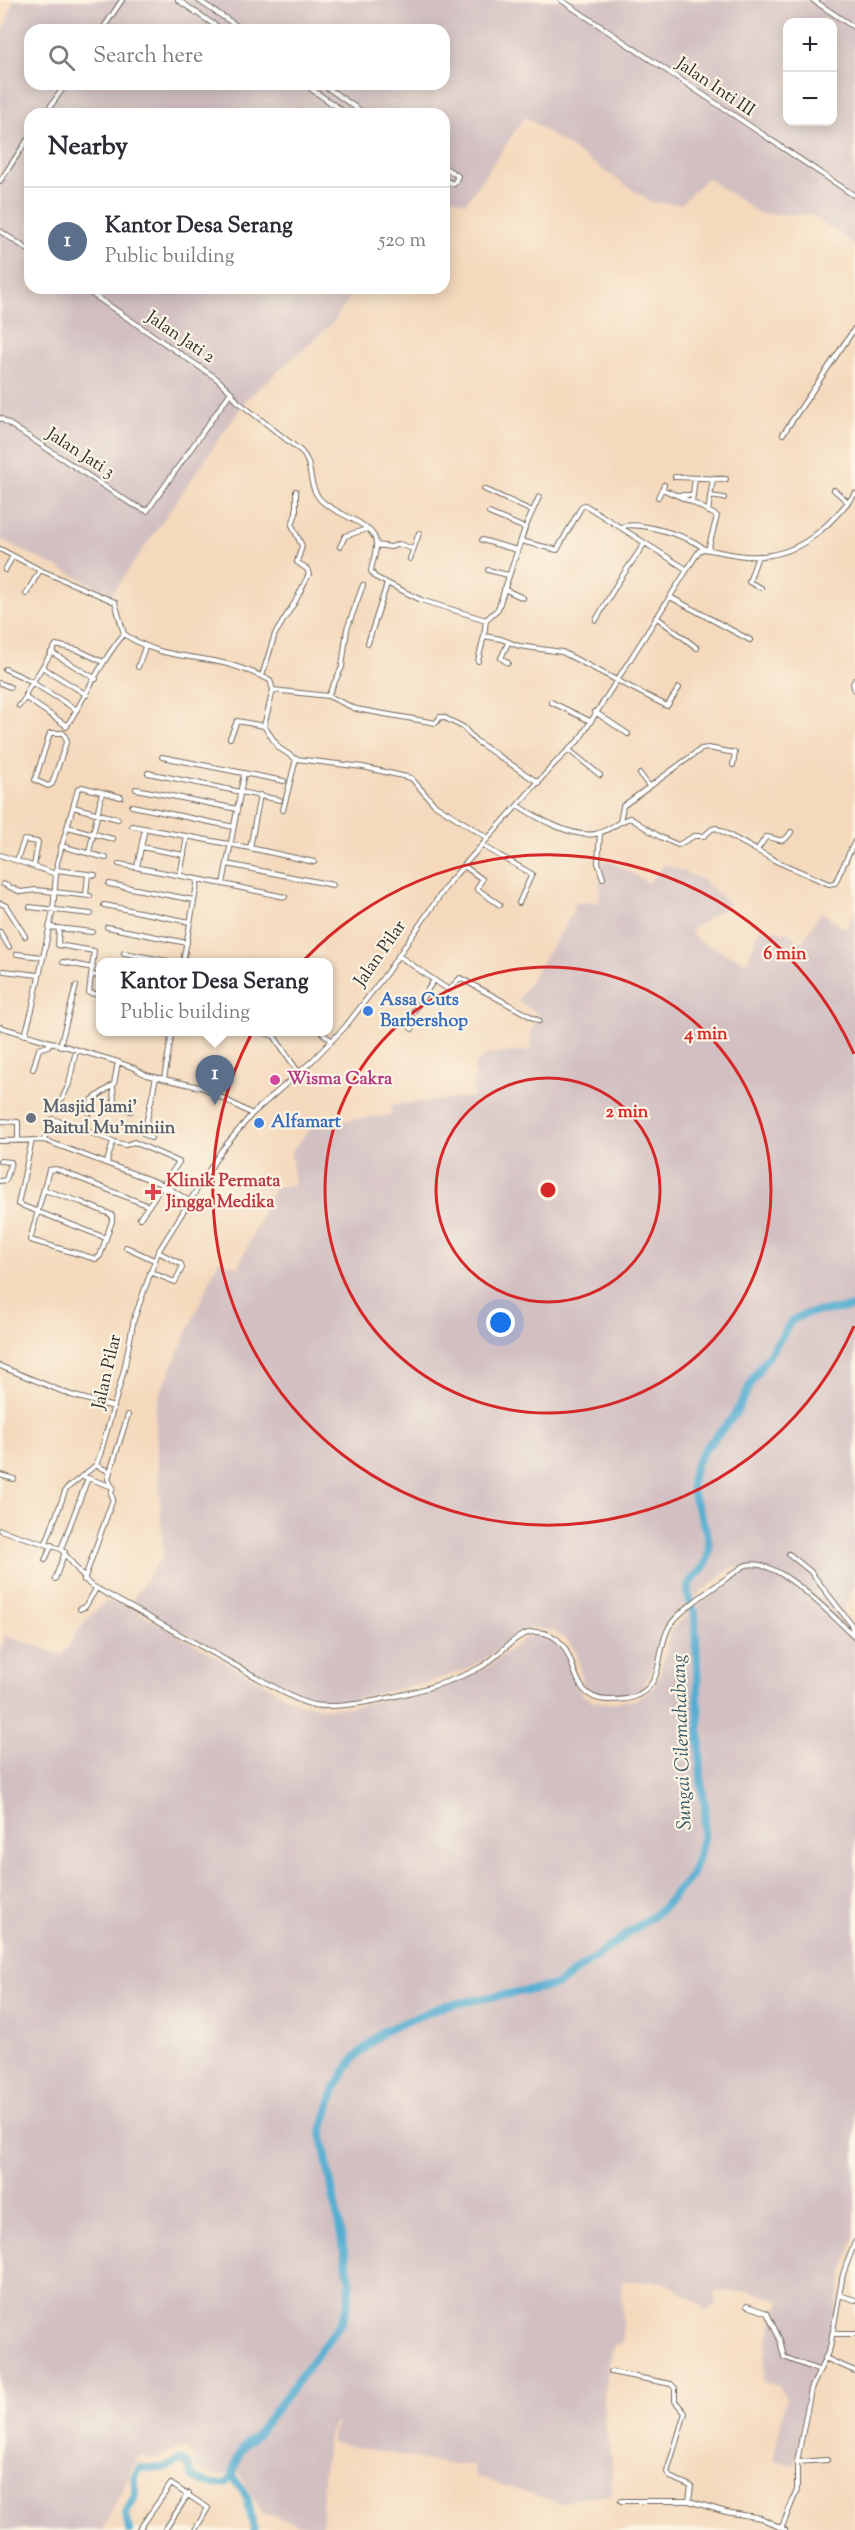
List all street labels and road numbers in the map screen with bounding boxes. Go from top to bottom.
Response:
street label: Jalan Inti III [669,51,760,124]
street label: Jalan Jati 2 [139,305,220,371]
street label: Jalan Jati 3 [40,422,119,486]
street label: Jalan Pilar [348,915,414,993]
street label: Jalan Pilar [87,1332,129,1413]

